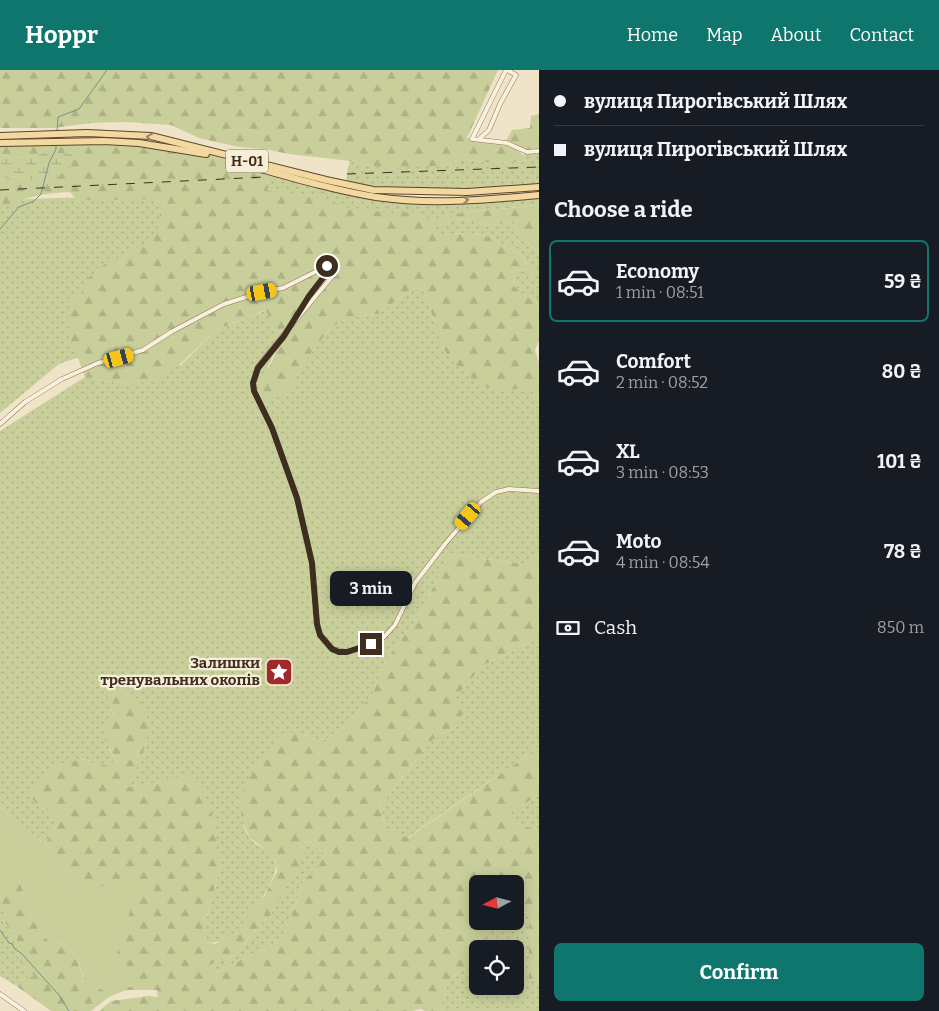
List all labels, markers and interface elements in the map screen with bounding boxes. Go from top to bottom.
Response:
text: Hoppr [25,21,98,49]
text: Home [627,24,678,46]
text: Map [706,24,742,46]
text: About [770,24,821,46]
text: Contact [849,24,914,46]
text: вулиця Пирогівський Шлях [584,90,847,113]
one-way arrow [146,132,154,143]
text: вулиця Пирогівський Шлях [584,138,847,161]
road number: Н-01 [226,150,268,172]
one-way arrow [461,195,469,206]
text: Choose a ride [554,196,693,223]
route start [316,255,338,277]
icon: car [556,259,601,304]
text: Economy [616,260,699,283]
text: 59 ₴ [884,270,922,293]
car [245,282,278,302]
text: 1 min · 08:51 [616,283,704,302]
car [102,347,135,369]
icon: car [556,349,601,394]
text: Comfort [616,350,691,373]
text: 80 ₴ [882,360,922,383]
text: 2 min · 08:52 [616,373,708,392]
icon: car [556,439,601,484]
text: XL [616,440,640,463]
text: 101 ₴ [877,450,922,473]
text: 3 min · 08:53 [616,463,709,482]
car [452,500,483,532]
icon: car [556,529,601,574]
text: Moto [616,530,662,553]
text: 78 ₴ [884,540,922,563]
text: 4 min · 08:54 [616,553,710,572]
callout: 3 min [330,572,412,606]
text: 3 min [350,579,392,598]
icon: cash [554,614,582,642]
text: Cash [594,616,637,639]
text: 850 m [877,618,924,637]
route end [360,633,382,655]
place label: Залишки тренувальних окопів [101,654,260,689]
place icon: Залишки тренувальних окопів [264,657,294,687]
north arrow [469,875,524,930]
map controls [469,875,524,995]
button: locate [469,940,524,995]
button: Confirm [554,943,924,1001]

